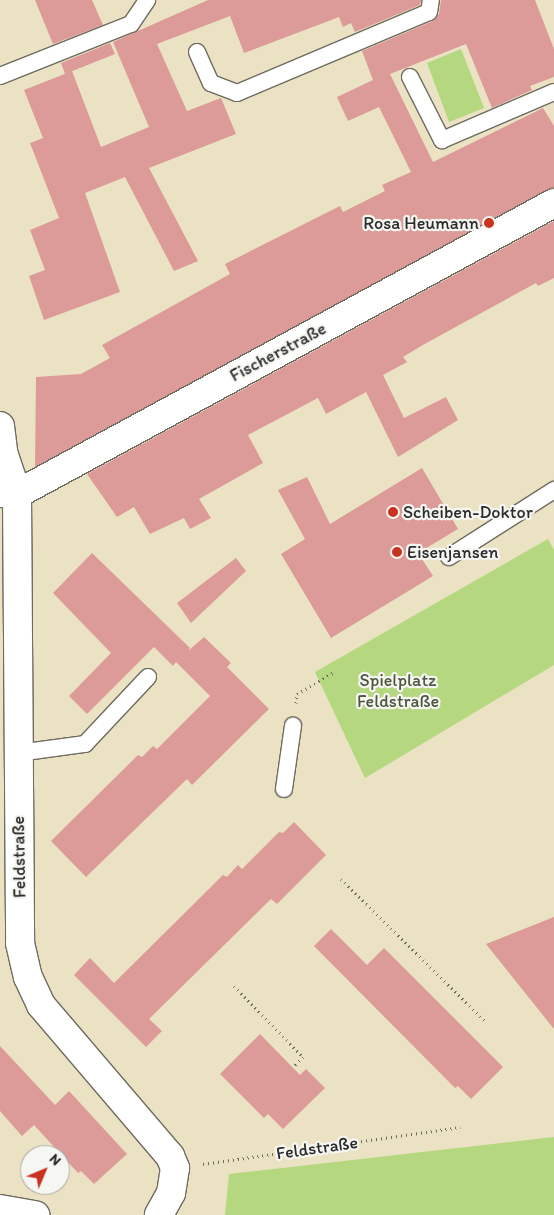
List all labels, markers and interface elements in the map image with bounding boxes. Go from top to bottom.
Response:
place label: Rosa Heumann [363,212,479,234]
marker: Rosa Heumann [483,217,495,229]
street label: Fischerstraße [226,318,330,386]
place label: Scheiben-Doktor [403,501,533,523]
marker: Scheiben-Doktor [387,506,399,518]
place label: Eisenjansen [407,541,498,563]
marker: Eisenjansen [391,546,403,558]
park label: Spielplatz Feldstraße [357,670,439,712]
street label: Feldstraße [7,816,31,898]
street label: Feldstraße [275,1132,359,1164]
north arrow [20,1145,70,1195]
text: N [46,1150,65,1169]

